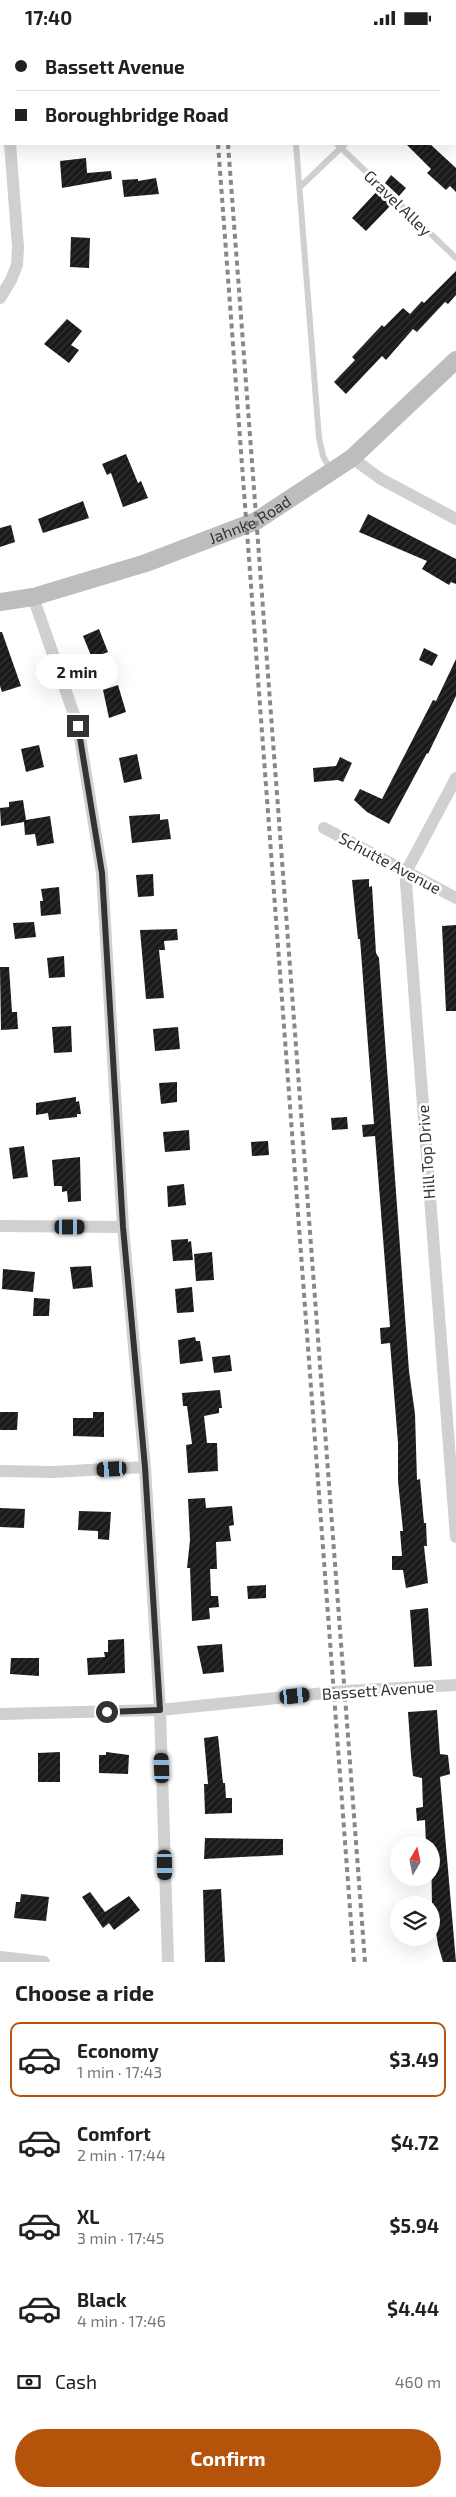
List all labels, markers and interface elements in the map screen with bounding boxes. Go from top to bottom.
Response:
text: 17:40 [25,6,72,29]
text: Bassett Avenue [45,55,185,78]
text: Boroughbridge Road [45,103,229,126]
street label: Gravel Alley [361,166,436,240]
street label: Jahnke Road [206,491,294,547]
callout: 2 min [37,653,119,689]
text: 2 min [57,662,97,681]
route end [67,715,89,737]
street label: Schutte Avenue [336,828,444,897]
street label: Hill Top Drive [413,1104,438,1200]
car [55,1220,85,1235]
car [96,1461,127,1477]
street label: Bassett Avenue [321,1676,435,1703]
car [279,1687,310,1705]
route start [96,1701,118,1723]
car [153,1753,170,1783]
north arrow [390,1836,440,1886]
map controls [390,1836,440,1946]
car [157,1850,172,1880]
button: layers [390,1896,440,1946]
text: Choose a ride [15,1979,154,2005]
icon: car [17,2037,62,2082]
text: Economy [77,2039,159,2062]
text: $3.49 [389,2048,439,2071]
text: 1 min · 17:43 [77,2062,162,2081]
icon: car [17,2120,62,2165]
text: Comfort [77,2122,151,2145]
text: $4.72 [391,2131,439,2154]
text: 2 min · 17:44 [77,2145,166,2164]
icon: car [17,2203,62,2248]
text: XL [77,2205,99,2228]
text: $5.94 [390,2214,439,2237]
text: 3 min · 17:45 [77,2228,164,2247]
icon: car [17,2286,62,2331]
text: Black [77,2288,127,2311]
text: $4.44 [387,2297,439,2320]
text: 4 min · 17:46 [77,2311,166,2330]
icon: cash [15,2368,43,2396]
text: Cash [55,2370,97,2393]
text: 460 m [395,2372,441,2391]
button: Confirm [15,2429,441,2487]

